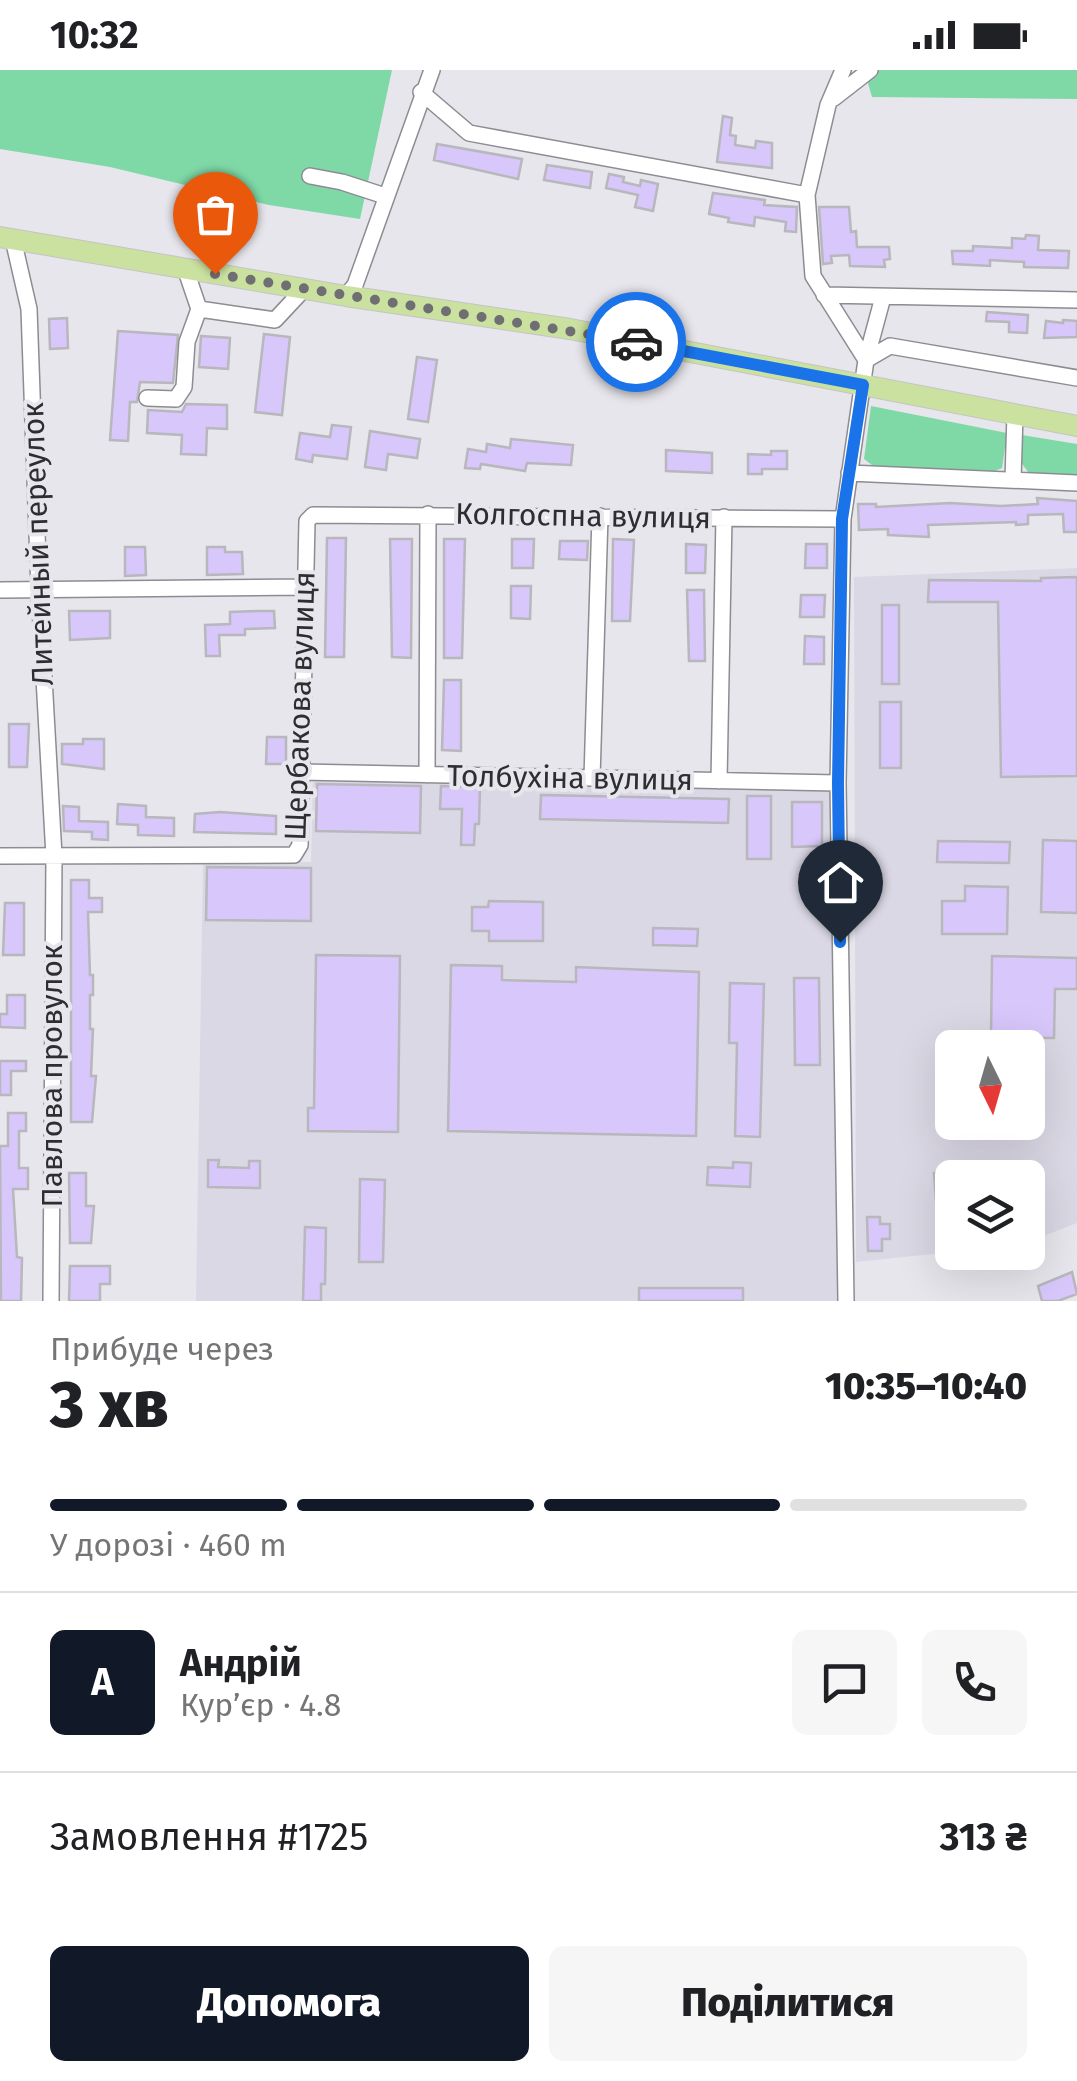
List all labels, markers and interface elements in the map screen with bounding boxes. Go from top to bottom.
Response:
text: 10:32 [50,12,139,58]
pin [173,172,258,275]
icon: bag [188,187,243,242]
courier [586,292,686,392]
icon: car [609,315,664,370]
street label: Литейный переулок [15,401,61,686]
street label: Колгоспна вулиця [455,496,711,536]
street label: Щербакова вулиця [277,571,323,841]
street label: Толбухіна вулиця [447,758,693,798]
pin [798,840,883,943]
icon: home [813,855,868,910]
street label: Павлова провулок [34,944,70,1208]
north arrow [935,1030,1045,1140]
map controls [935,1030,1045,1270]
button: layers [935,1160,1045,1270]
text: Прибуде через [50,1330,274,1368]
text: 10:35–10:40 [825,1363,1027,1409]
text: 3 хв [50,1366,169,1444]
text: У дорозі · 460 m [50,1526,287,1564]
button: chat [792,1630,897,1735]
button: phone [922,1630,1027,1735]
text: Андрій [180,1640,302,1686]
text: А [91,1659,114,1705]
text: Кур’єр · 4.8 [180,1686,341,1724]
text: Замовлення #1725 [50,1814,368,1860]
text: 313 ₴ [940,1814,1027,1860]
button: Допомога [50,1946,529,2061]
button: Поділитися [549,1946,1027,2061]

